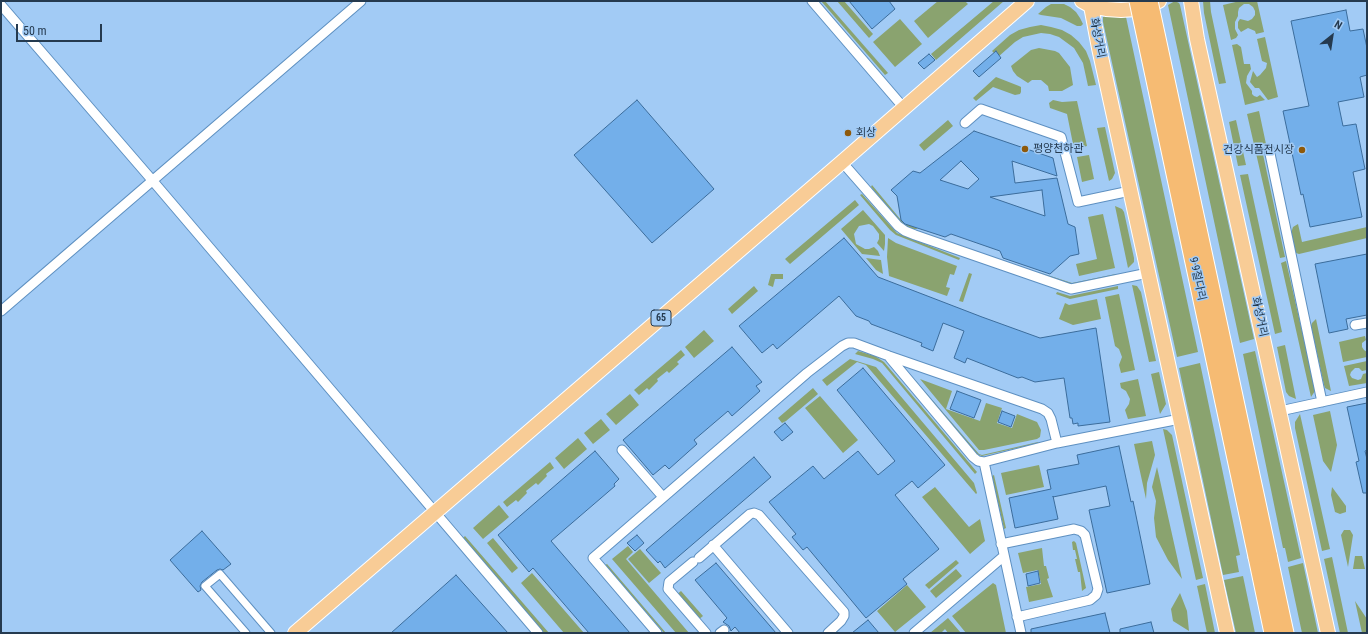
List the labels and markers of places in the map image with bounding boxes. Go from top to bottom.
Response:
place label: 회상 [856,126,876,140]
marker: 회상 [843,128,853,138]
place label: 평양천하관 [1033,142,1084,156]
place label: 건강식품전시장 [1223,143,1294,157]
marker: 평양천하관 [1020,144,1030,154]
marker: 건강식품전시장 [1297,145,1307,155]

